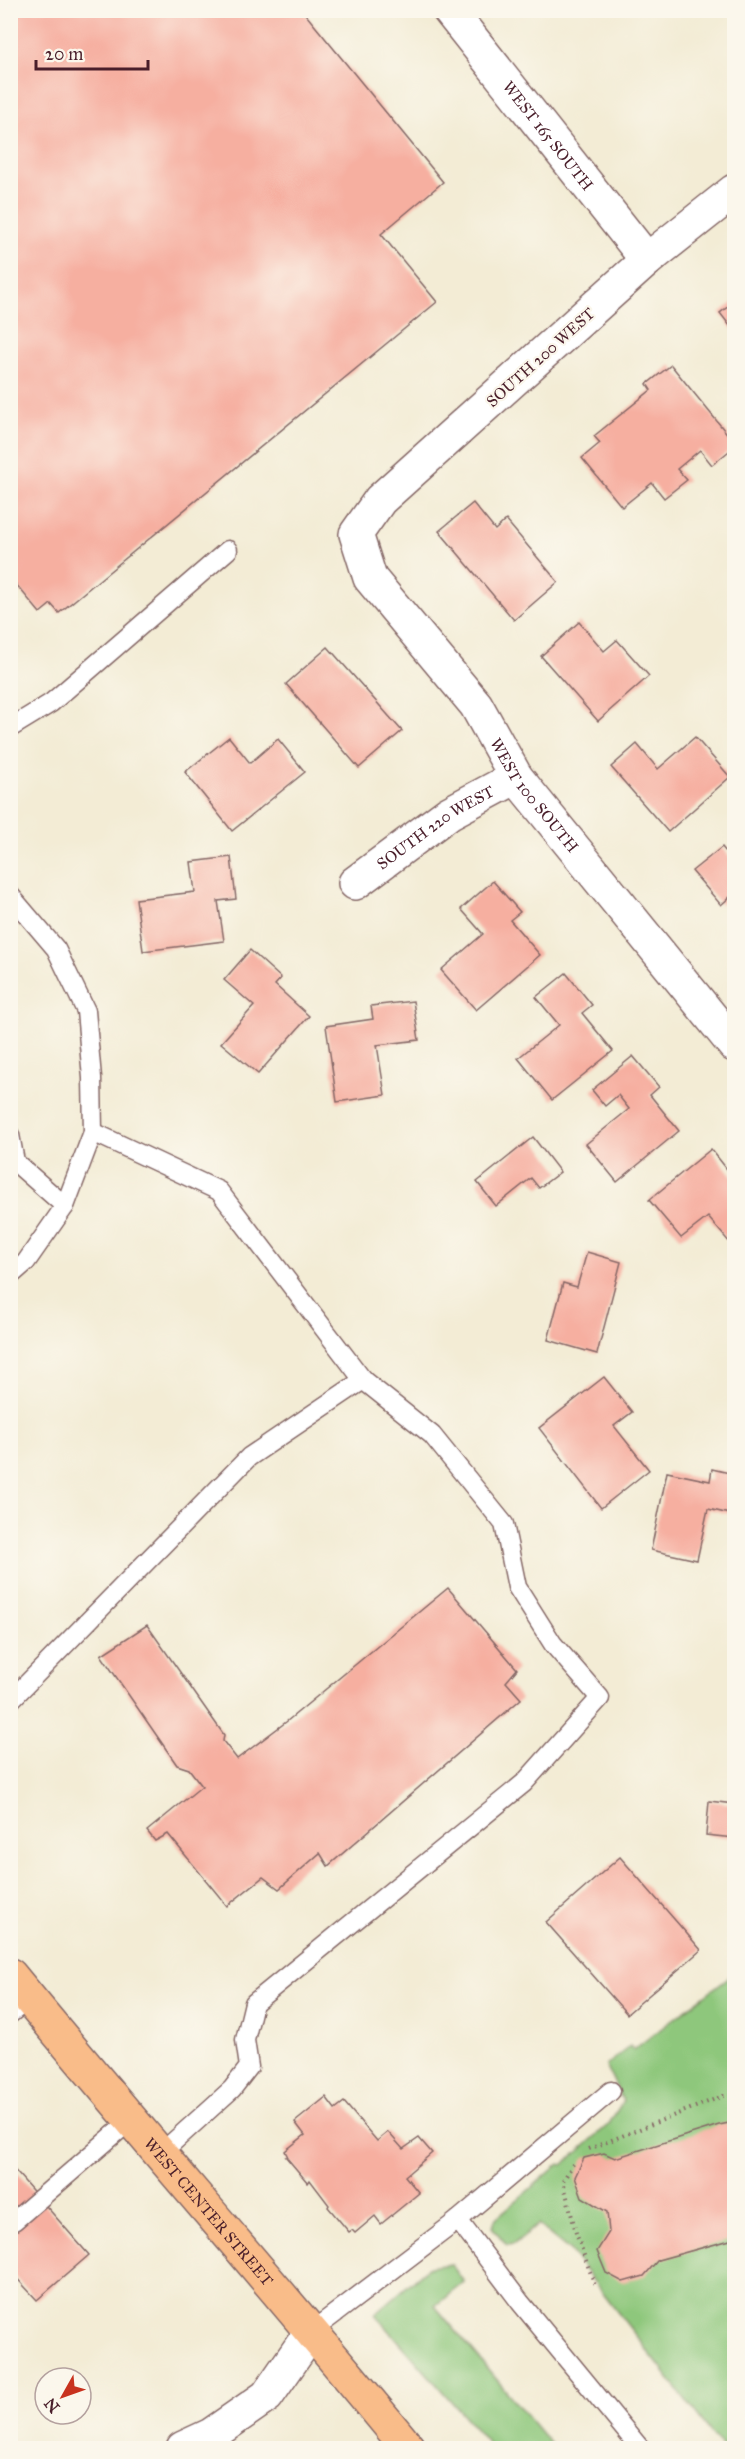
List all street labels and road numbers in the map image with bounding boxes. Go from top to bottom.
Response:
street label: WEST 165 SOUTH [499,77,597,194]
street label: SOUTH 200 WEST [482,304,598,411]
street label: WEST 100 SOUTH [486,735,582,856]
street label: SOUTH 220 WEST [373,782,497,874]
street label: WEST CENTER STREET [140,2134,277,2290]

